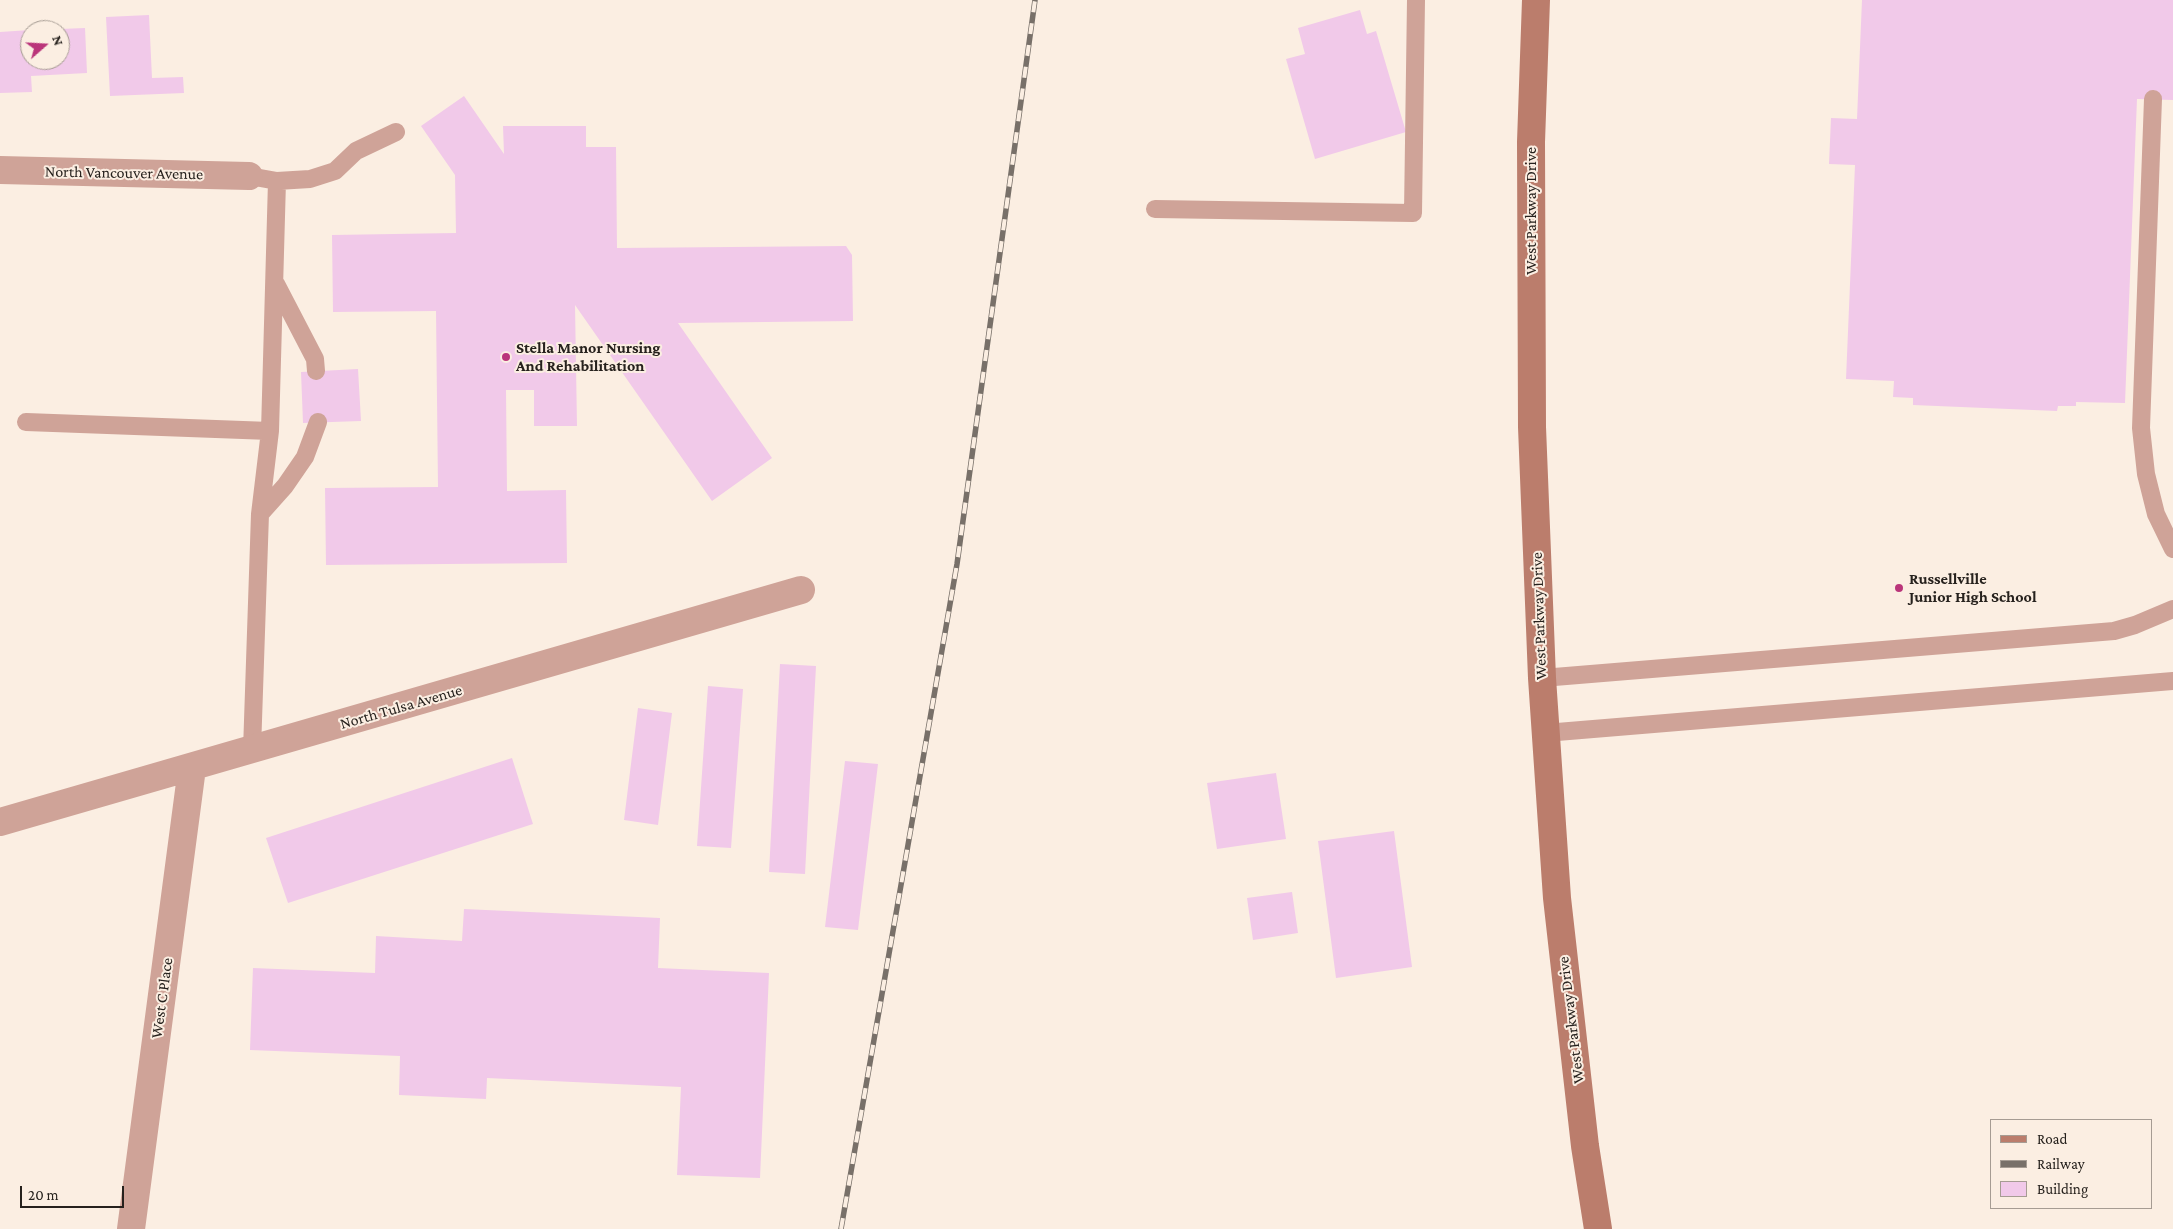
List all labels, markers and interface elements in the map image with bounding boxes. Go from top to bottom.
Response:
north arrow [20,20,70,70]
text: N [49,33,67,48]
street label: West Parkway Drive [1521,147,1541,275]
street label: North Vancouver Avenue [45,162,203,184]
place label: Stella Manor Nursing And Rehabilitation [516,338,660,376]
marker: Stella Manor Nursing And Rehabilitation [500,351,512,363]
street label: West Parkway Drive [1527,552,1551,680]
place label: Russellville Junior High School [1909,569,2037,607]
marker: Russellville Junior High School [1893,582,1905,594]
street label: North Tulsa Avenue [338,680,464,734]
street label: West Parkway Drive [1554,955,1588,1085]
street label: West C Place [147,956,177,1040]
legend [1990,1119,2153,1209]
text: Road [2037,1131,2067,1147]
text: Railway [2037,1156,2085,1172]
scale bar [22,1176,126,1208]
text: Building [2037,1181,2088,1197]
text: 20 m [28,1187,59,1203]

